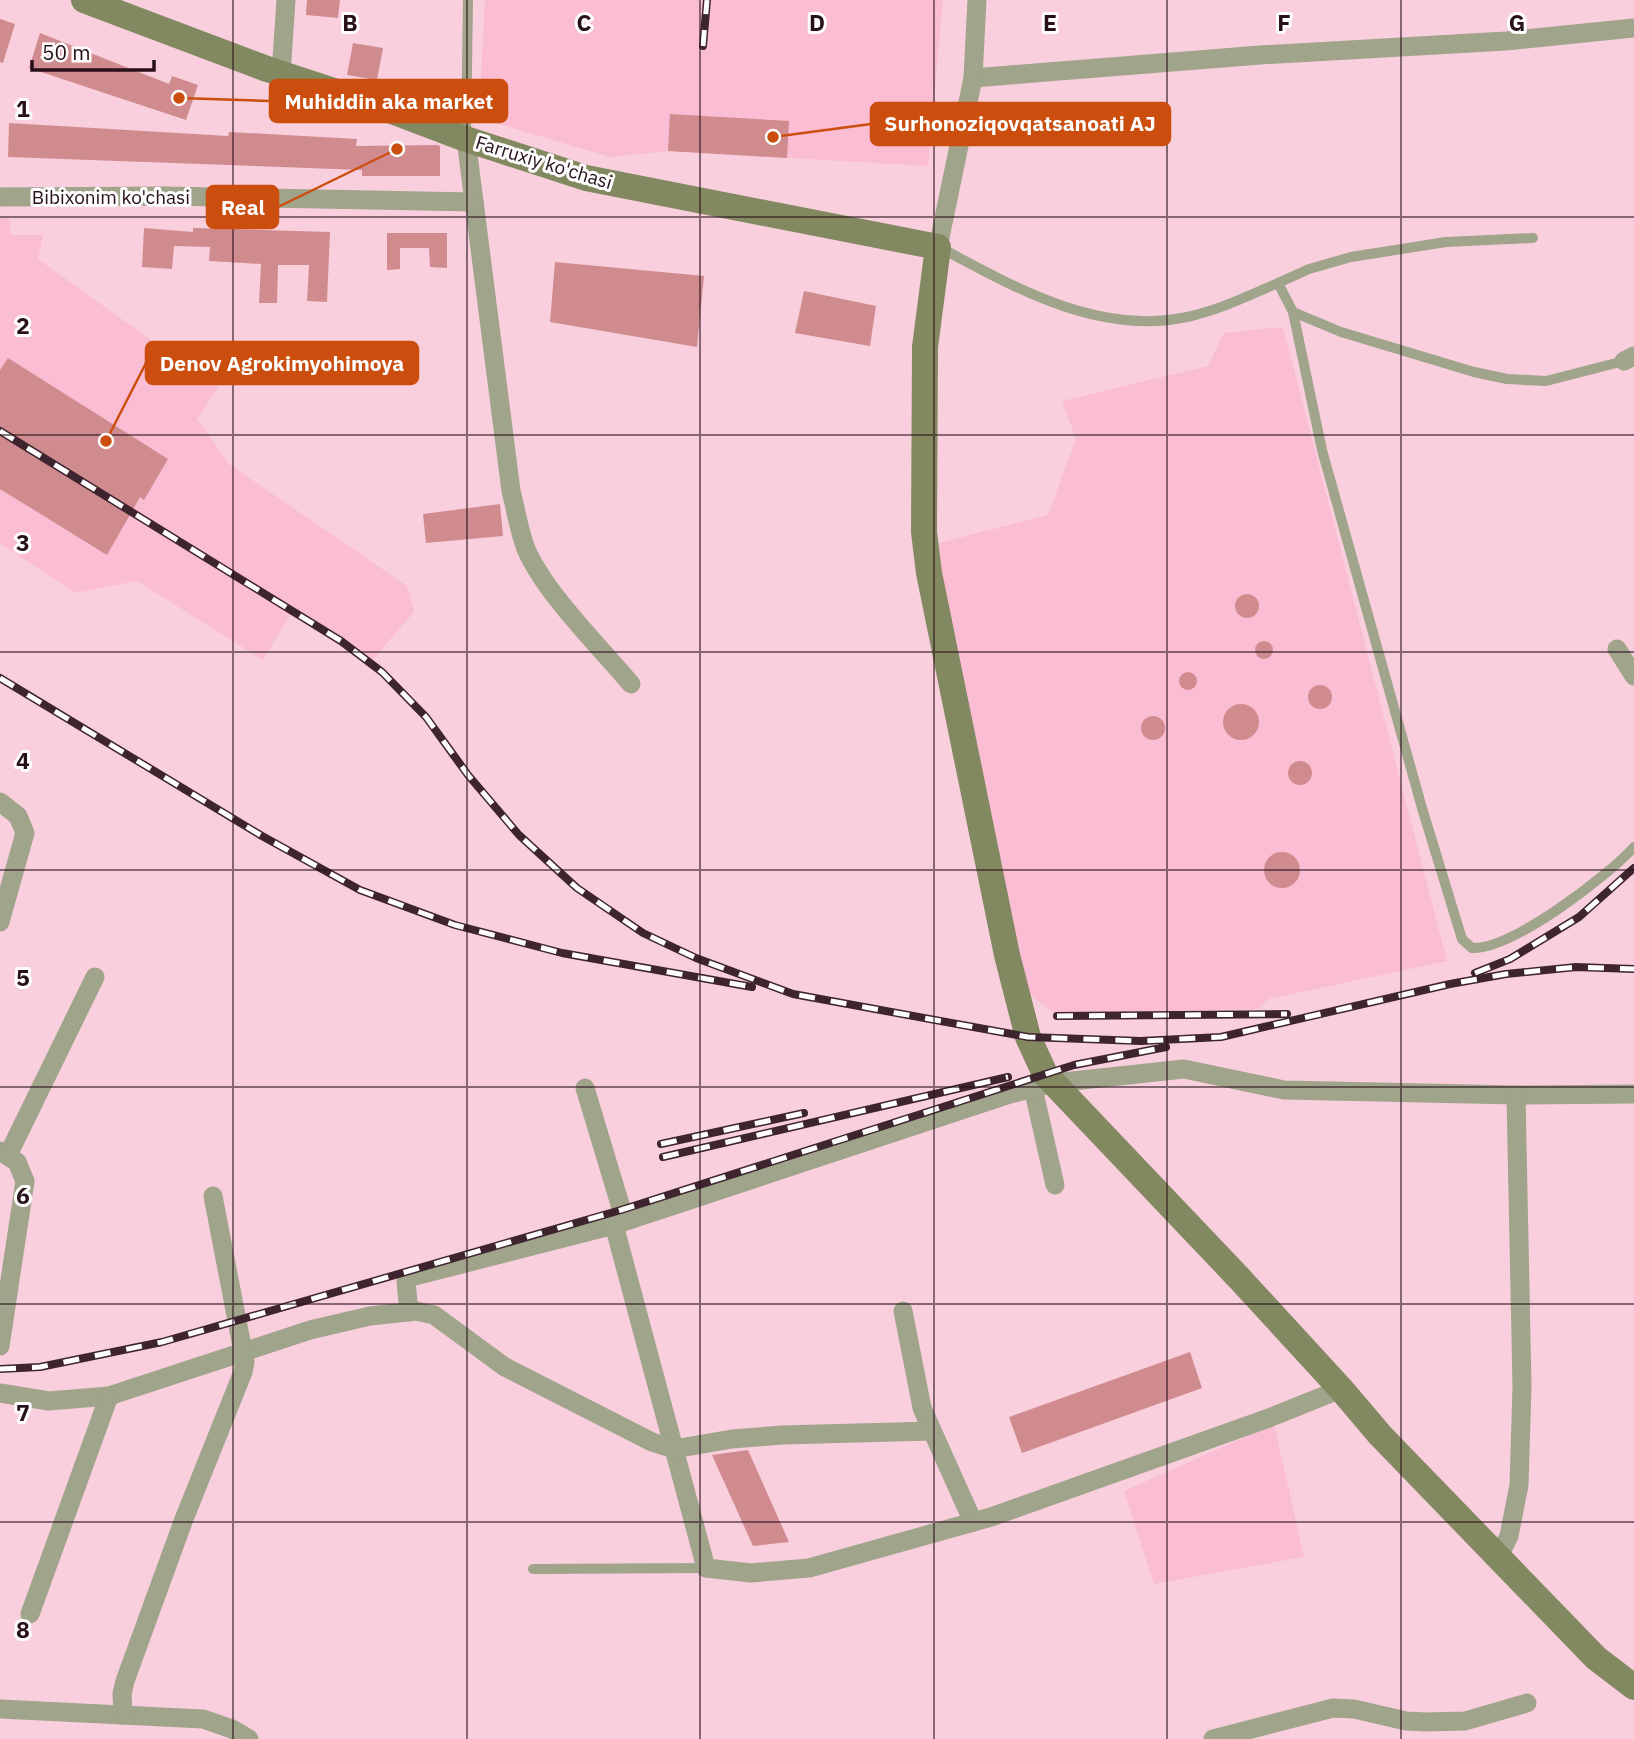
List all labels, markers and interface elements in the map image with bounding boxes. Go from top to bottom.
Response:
text: B [342,7,358,37]
text: C [577,7,592,37]
text: D [809,7,825,37]
text: E [1043,7,1057,37]
text: F [1277,7,1291,37]
text: G [1509,7,1525,37]
scale bar [32,28,154,72]
text: 50 m [42,38,91,66]
callout: Muhiddin aka market [270,80,507,122]
text: Muhiddin aka market [285,87,493,115]
text: 1 [16,93,30,123]
callout: Surhonoziqovqatsanoati AJ [871,103,1170,145]
text: Surhonoziqovqatsanoati AJ [884,109,1156,137]
street label: Farruxiy ko'chasi [473,130,615,194]
street label: Bibixonim ko'chasi [32,185,190,209]
callout: Real [207,186,278,228]
text: Real [221,193,265,221]
text: 2 [16,310,30,340]
callout: Denov Agrokimyohimoya [146,342,418,384]
text: Denov Agrokimyohimoya [160,349,404,377]
text: 3 [16,527,30,557]
text: 4 [16,745,30,775]
text: 5 [16,962,30,992]
text: 6 [16,1180,30,1210]
text: 7 [16,1397,30,1427]
text: 8 [16,1614,30,1644]

